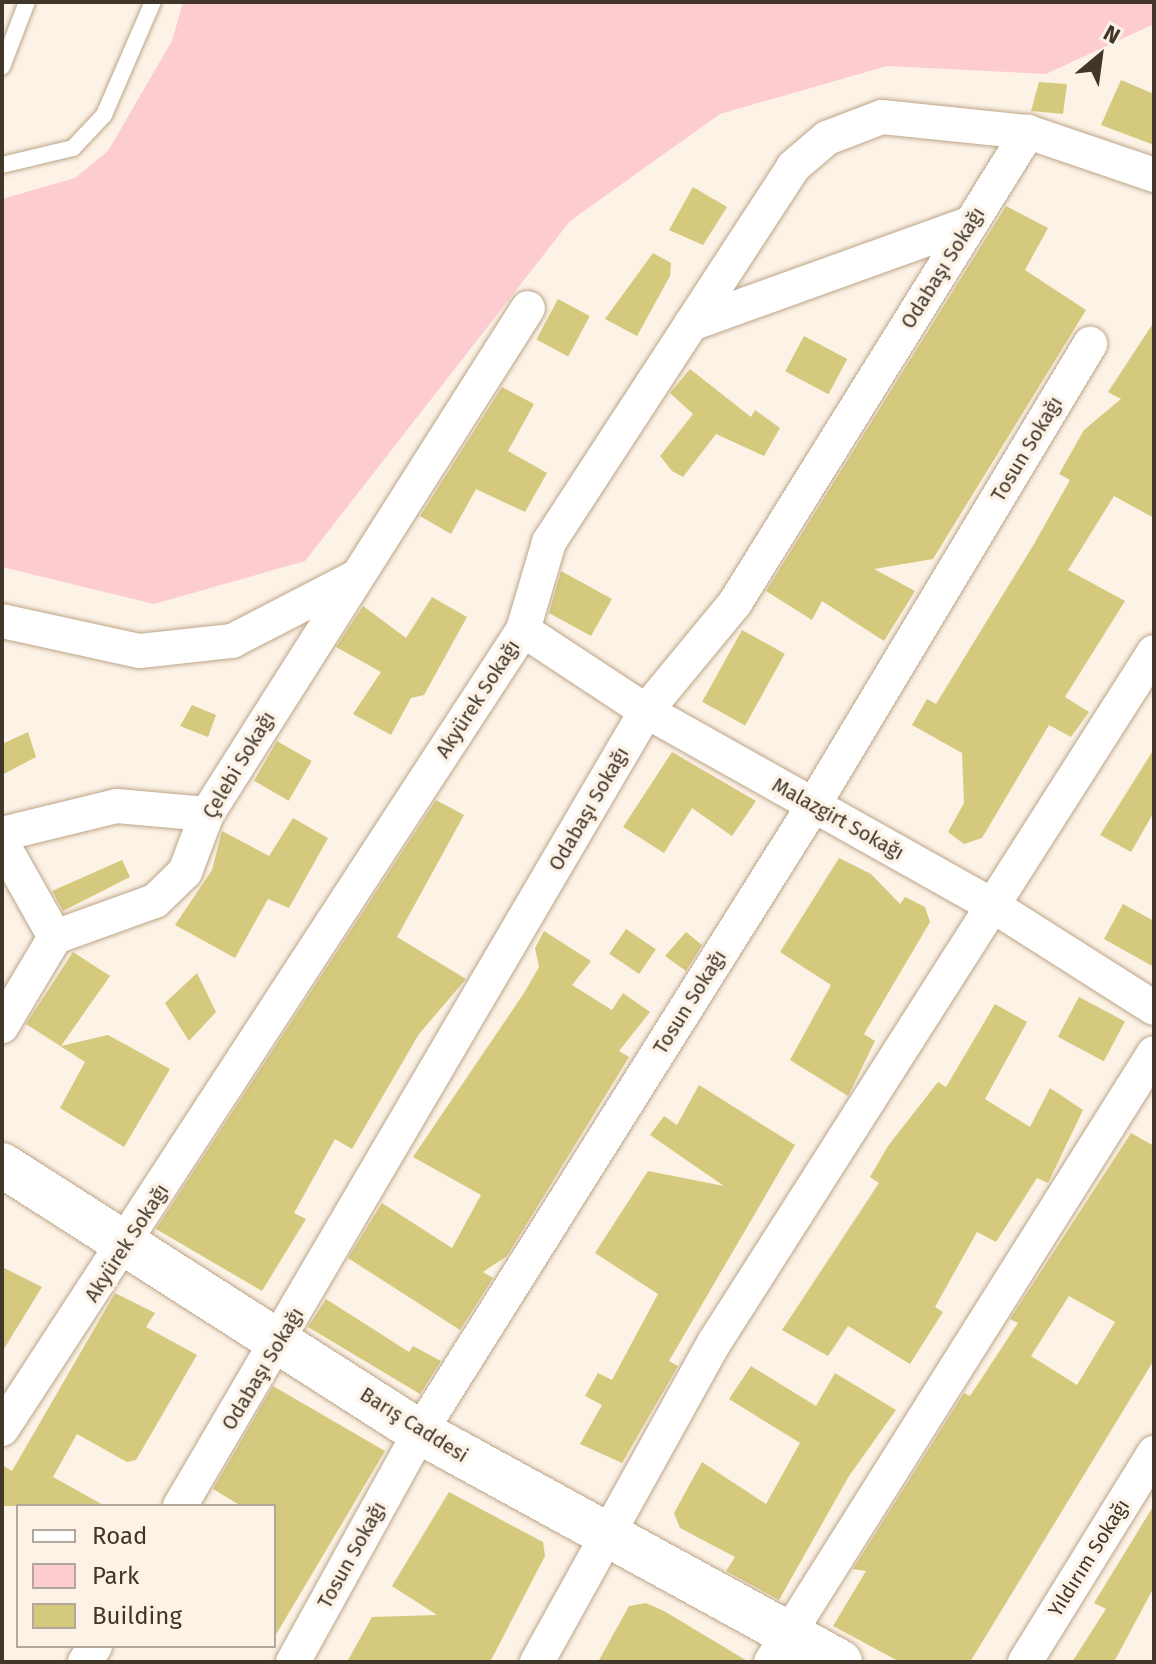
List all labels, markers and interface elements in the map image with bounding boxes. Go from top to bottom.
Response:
north arrow [1060,16,1140,96]
text: N [1099,19,1125,50]
street label: Odabaşı Sokağı [896,203,990,333]
street label: Tosun Sokağı [986,392,1068,506]
street label: Akyürek Sokağı [431,635,525,763]
street label: Çelebi Sokağı [198,707,280,823]
street label: Odabaşı Sokağı [544,743,634,875]
street label: Malazgirt Sokağı [768,773,908,865]
street label: Tosun Sokağı [649,946,731,1058]
street label: Akyürek Sokağı [80,1179,174,1307]
street label: Odabaşı Sokağı [217,1303,309,1435]
street label: Barış Caddesi [356,1382,472,1468]
street label: Yıldırım Sokağı [1043,1495,1135,1621]
street label: Tosun Sokağı [313,1498,391,1612]
legend [16,1504,276,1648]
text: Road [92,1522,147,1550]
text: Park [92,1562,139,1590]
text: Building [92,1602,182,1630]

